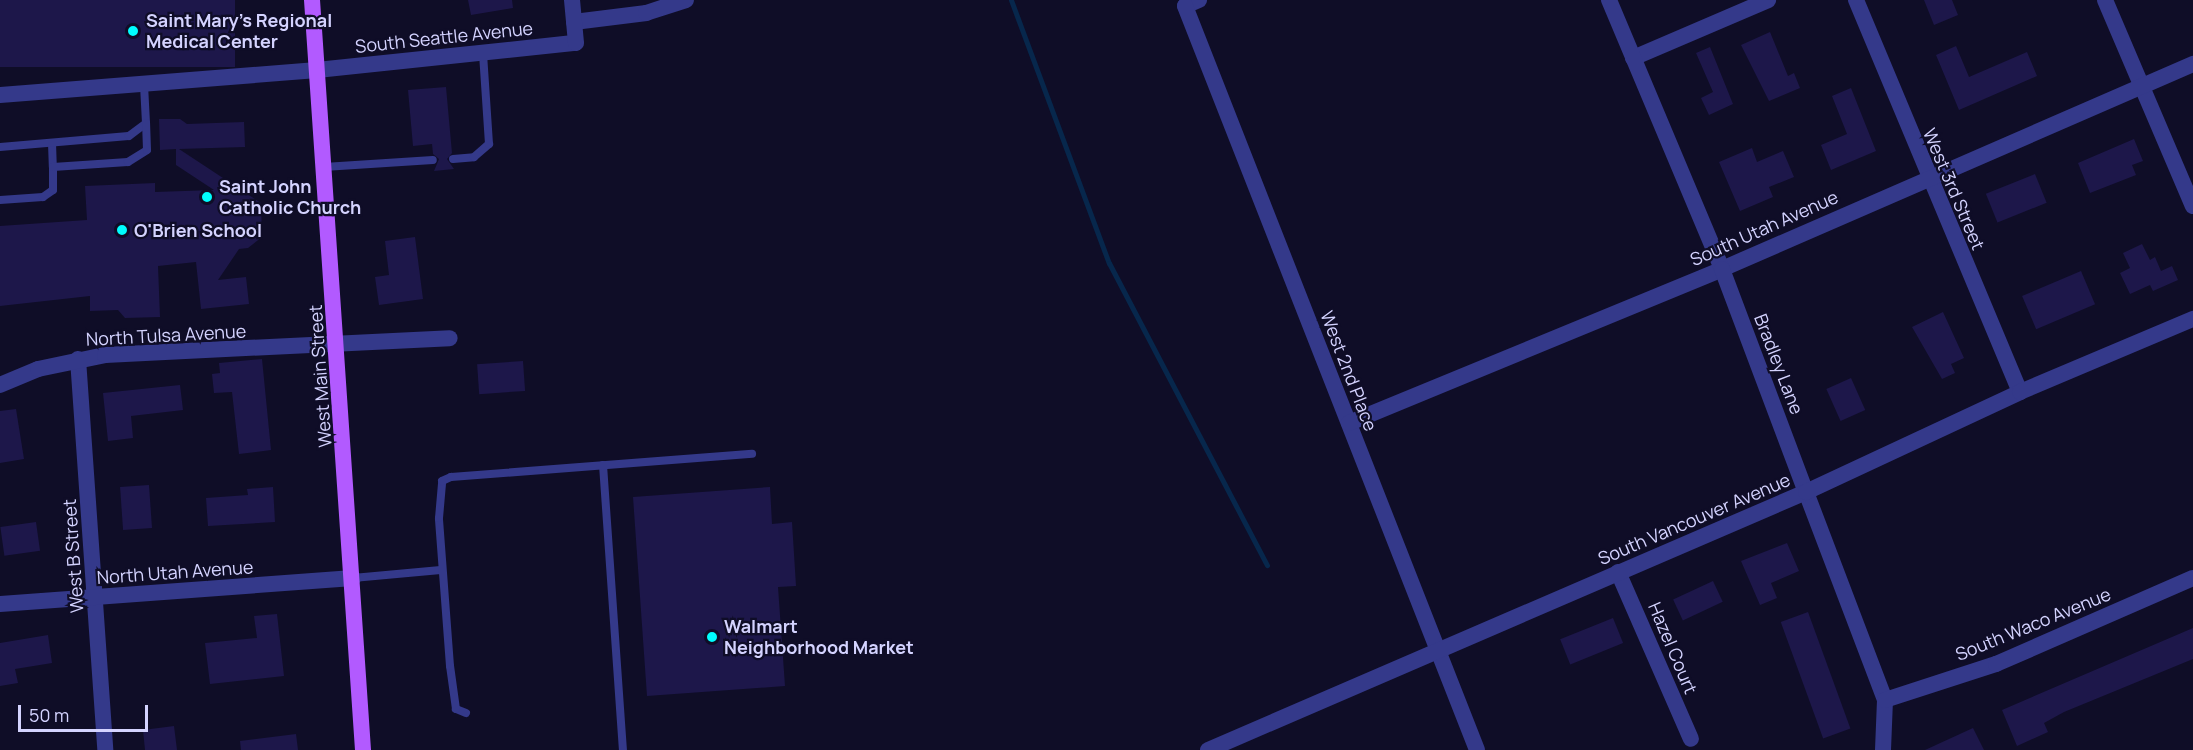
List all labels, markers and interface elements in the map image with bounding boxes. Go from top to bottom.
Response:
place label: Saint Mary's Regional Medical Center [146,10,332,52]
street label: South Seattle Avenue [354,17,534,57]
marker: Saint Mary's Regional Medical Center [124,22,142,40]
street label: West 3rd Street [1919,125,1989,253]
place label: Saint John Catholic Church [219,176,361,219]
street label: South Utah Avenue [1687,186,1841,270]
marker: Saint John Catholic Church [200,190,214,204]
place label: O'Brien School [134,219,262,241]
marker: O'Brien School [115,223,129,237]
street label: West Main Street [304,304,336,448]
street label: West 2nd Place [1316,308,1382,434]
street label: Bradley Lane [1750,311,1808,417]
street label: North Tulsa Avenue [85,320,247,350]
street label: South Vancouver Avenue [1595,469,1793,569]
street label: West B Street [58,498,88,614]
street label: North Utah Avenue [96,556,254,588]
street label: South Waco Avenue [1952,583,2114,665]
street label: Hazel Court [1644,599,1702,697]
place label: Walmart Neighborhood Market [724,616,914,658]
marker: Walmart Neighborhood Market [705,630,719,644]
scale bar [21,693,152,731]
text: 50 m [29,703,69,727]

